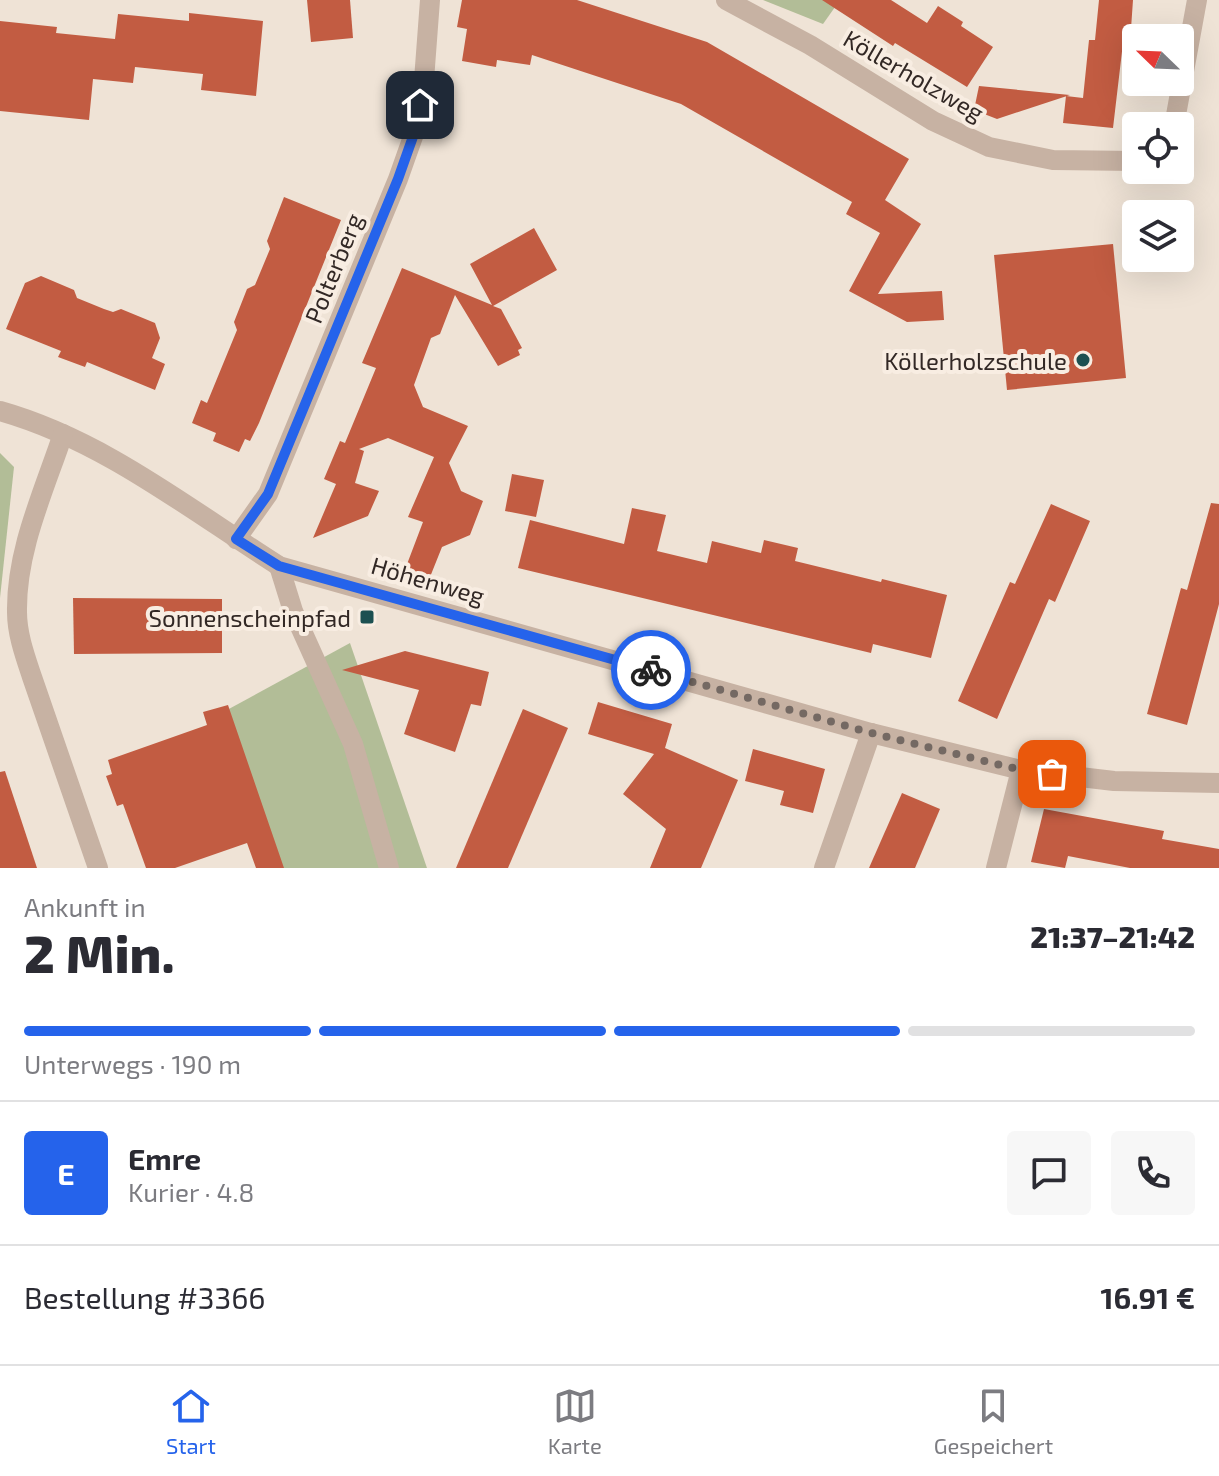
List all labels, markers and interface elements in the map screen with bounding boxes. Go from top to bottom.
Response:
street label: Köllerholzweg [839,23,989,127]
north arrow [1122,24,1194,96]
map controls [1122,24,1194,272]
pin [386,71,454,139]
icon: home [398,83,442,127]
button: locate [1122,112,1194,184]
button: layers [1122,200,1194,272]
street label: Polterberg [298,209,368,327]
place label: Köllerholzschule [884,346,1067,375]
marker: Köllerholzschule [1074,351,1092,369]
street label: Höhenweg [368,550,488,610]
place label: Sonnenscheinpfad [149,603,351,632]
marker: Sonnenscheinpfad [358,608,376,626]
courier [611,630,691,710]
icon: bike [629,648,673,692]
pin [1018,740,1086,808]
icon: bag [1030,752,1074,796]
text: Ankunft in [24,891,146,922]
text: 21:37–21:42 [1030,918,1195,954]
text: 2 Min. [24,921,175,983]
text: Unterwegs · 190 m [24,1048,241,1079]
button: chat [1007,1131,1091,1215]
button: phone [1111,1131,1195,1215]
text: Emre [128,1140,201,1176]
text: E [57,1155,75,1191]
text: Kurier · 4.8 [128,1176,254,1207]
text: Bestellung #3366 [24,1279,266,1315]
text: 16.91 € [1101,1279,1195,1315]
tab: Start [166,1384,216,1458]
tab: Karte [548,1384,602,1458]
tab: Gespeichert [934,1384,1053,1458]

